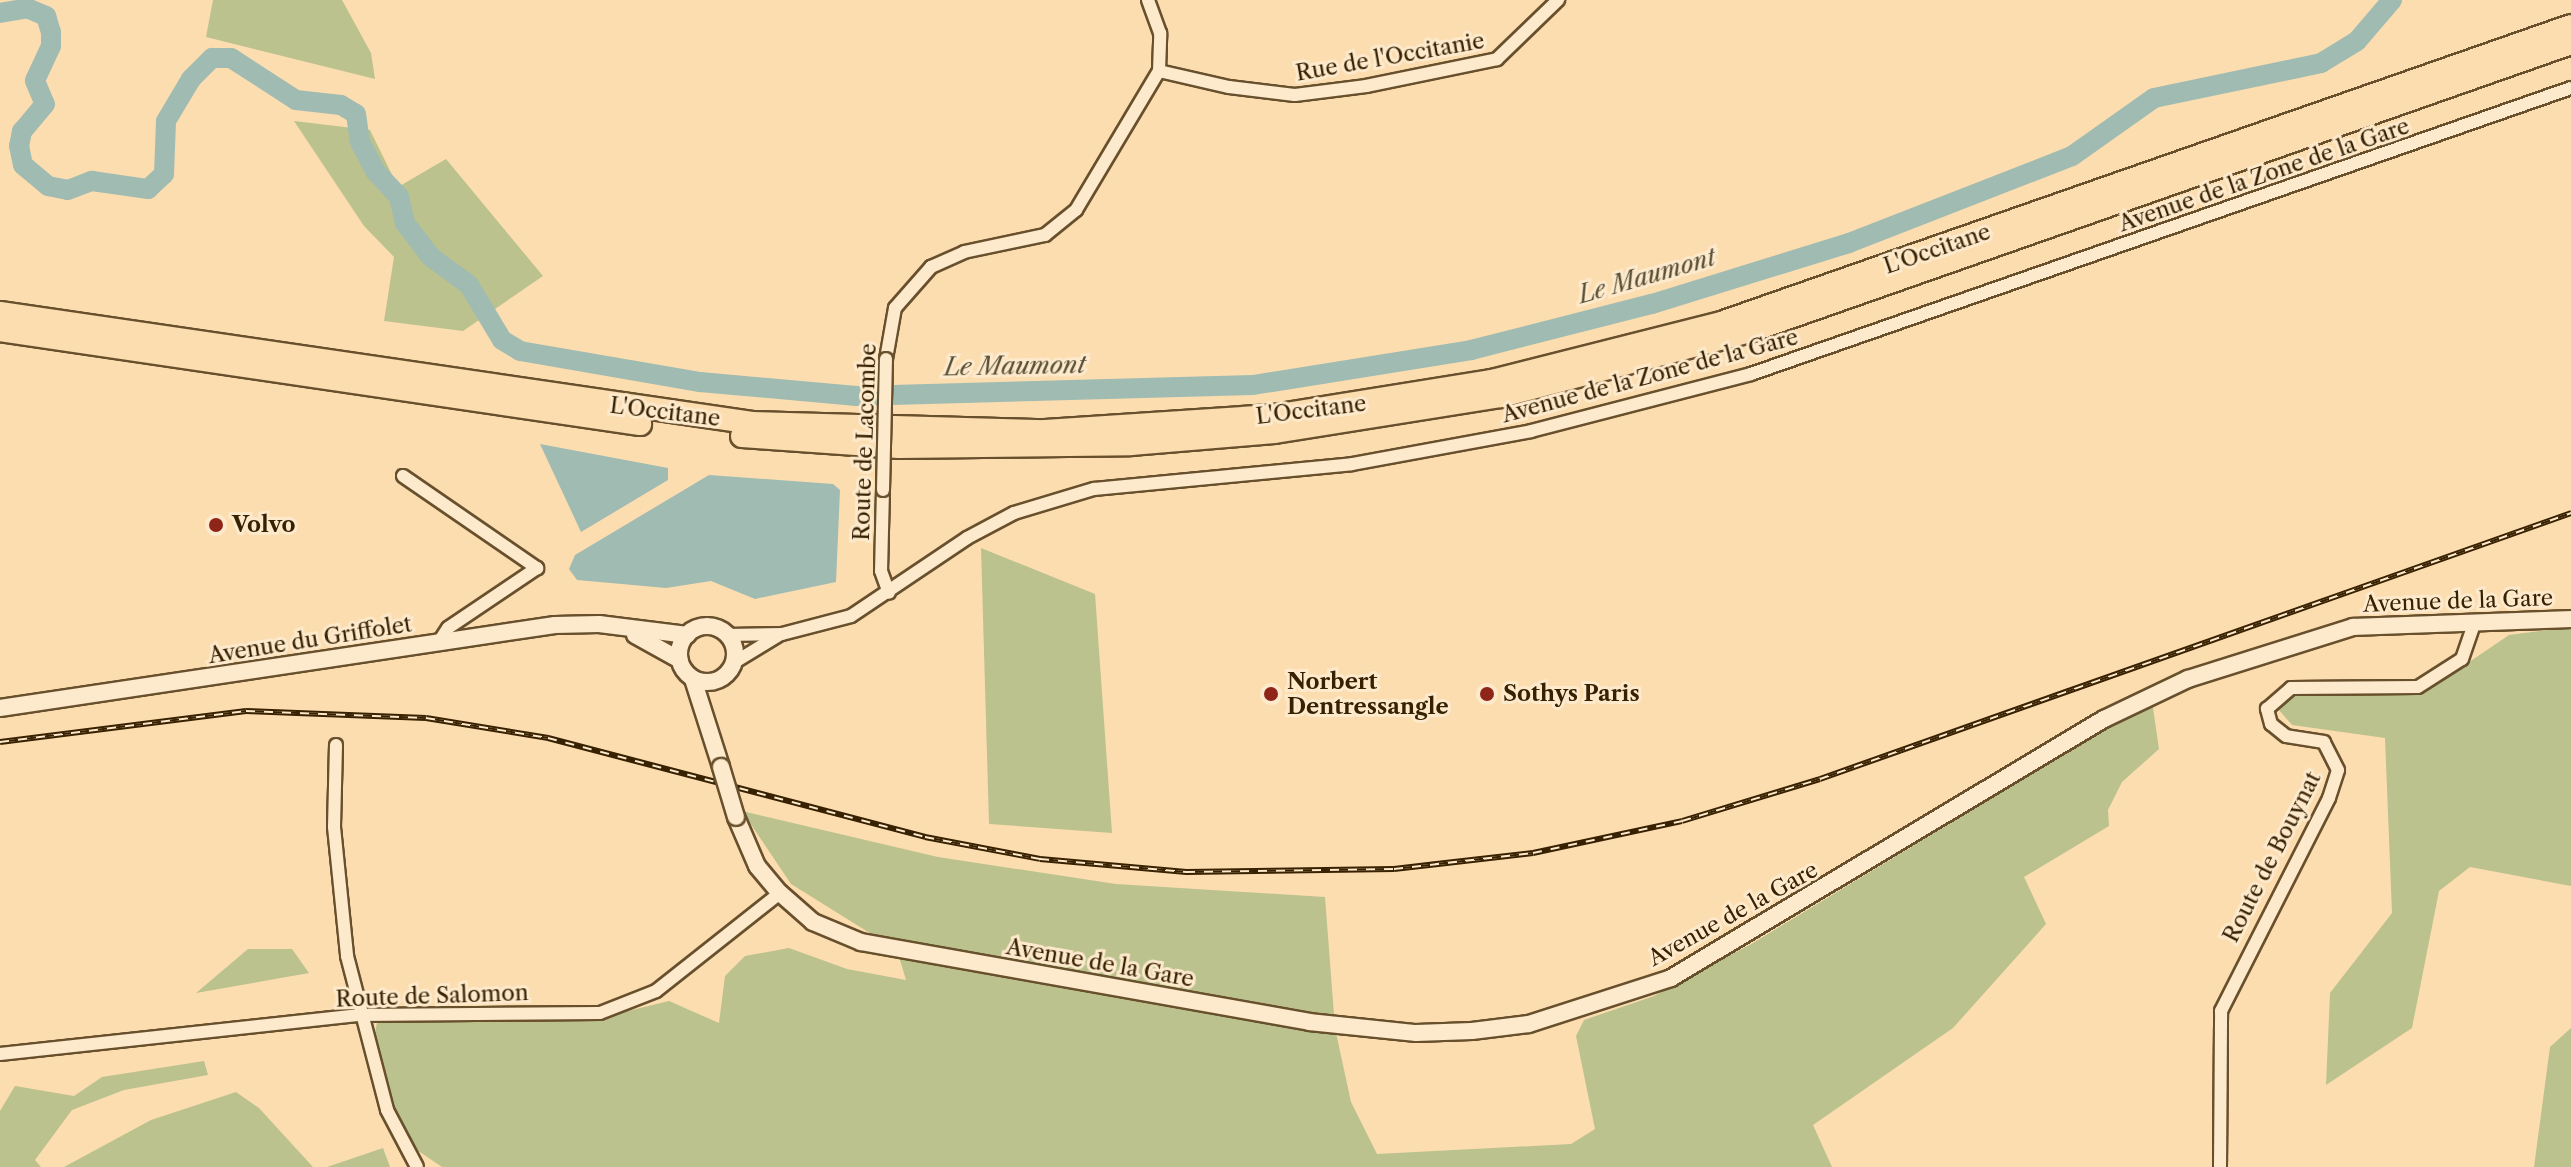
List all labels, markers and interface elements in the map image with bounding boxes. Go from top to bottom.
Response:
street label: Rue de l'Occitanie [1294,27,1486,87]
street label: Avenue de la Zone de la Gare [2115,113,2413,237]
street label: L'Occitane [1880,218,1994,280]
water label: Le Maumont [1575,243,1719,309]
street label: Avenue de la Zone de la Gare [1499,324,1801,428]
street label: Route de Lacombe [848,343,882,541]
water label: Le Maumont [944,350,1086,382]
street label: L'Occitane [1254,390,1368,430]
street label: L'Occitane [608,392,722,432]
place label: Volvo [232,512,296,538]
marker: Volvo [207,516,225,534]
street label: Avenue de la Gare [2362,584,2554,618]
street label: Avenue du Griffolet [206,611,414,669]
place label: Norbert Dentressangle [1287,668,1449,720]
place label: Sothys Paris [1503,681,1640,707]
marker: Norbert Dentressangle [1262,685,1280,703]
marker: Sothys Paris [1478,685,1496,703]
street label: Route de Bouynat [2218,767,2326,947]
street label: Avenue de la Gare [1643,856,1823,972]
street label: Avenue de la Gare [1004,933,1196,993]
street label: Route de Salomon [335,979,529,1013]

